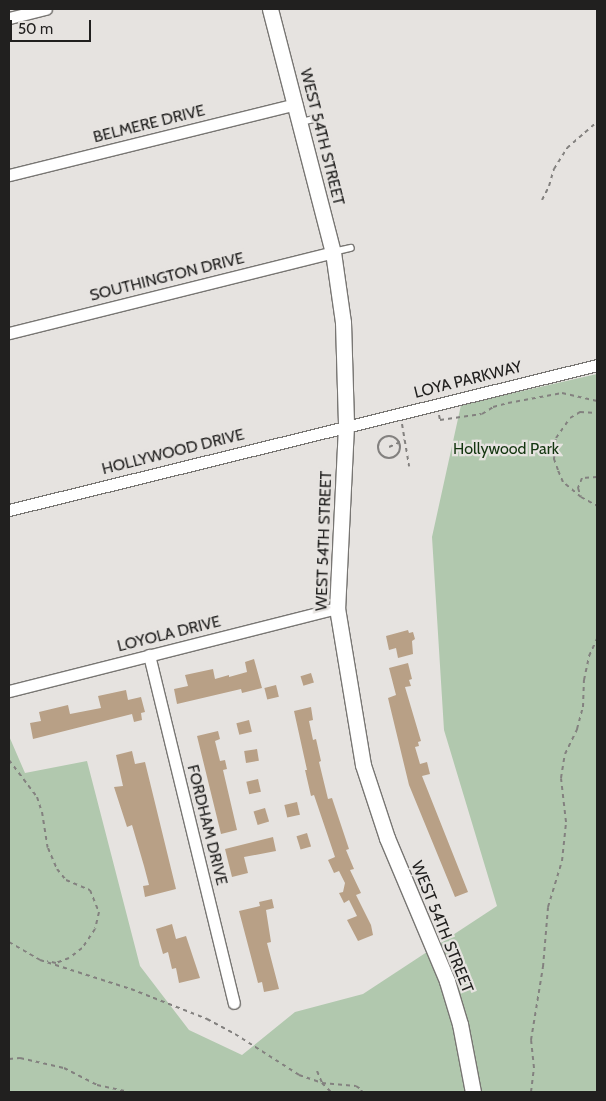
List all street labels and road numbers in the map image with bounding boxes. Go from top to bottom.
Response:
street label: WEST 54TH STREET [296,67,348,207]
street label: BELMERE DRIVE [91,101,207,147]
street label: SOUTHINGTON DRIVE [88,249,246,305]
street label: LOYA PARKWAY [412,357,524,403]
street label: HOLLYWOOD DRIVE [100,425,246,479]
street label: WEST 54TH STREET [312,471,336,611]
street label: LOYOLA DRIVE [115,612,223,656]
street label: FORDHAM DRIVE [183,763,231,887]
street label: WEST 54TH STREET [407,858,477,996]

